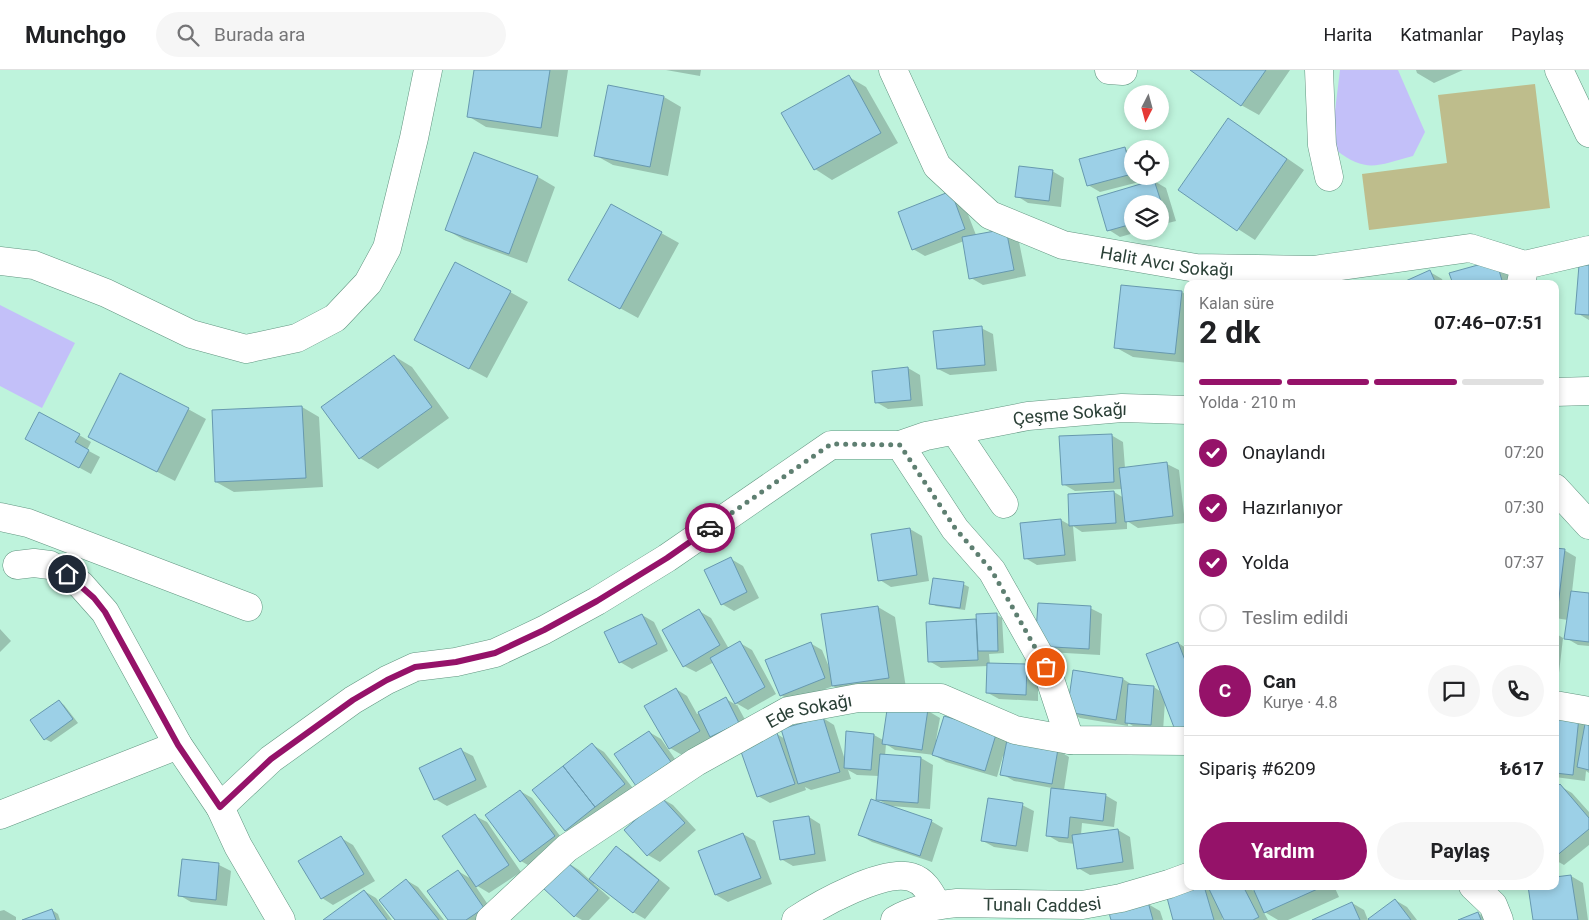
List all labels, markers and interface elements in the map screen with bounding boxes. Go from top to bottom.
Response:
search box [156,12,506,57]
text: Munchgo [25,21,126,49]
icon: search [174,21,202,49]
text: Burada ara [214,23,305,46]
text: Harita [1324,24,1372,45]
text: Katmanlar [1400,24,1483,45]
text: Paylaş [1511,24,1564,45]
north arrow [1124,85,1169,130]
map controls [1124,85,1169,240]
button: locate [1124,140,1169,185]
button: layers [1124,195,1169,240]
street label: Halit Avcı Sokağı [1099,241,1234,279]
text: Kalan süre [1199,294,1274,313]
text: 07:46–07:51 [1434,311,1544,334]
text: 2 dk [1199,313,1260,351]
text: Yolda · 210 m [1199,393,1296,412]
street label: Çeşme Sokağı [1011,397,1127,429]
icon: check [1199,439,1227,467]
text: Onaylandı [1242,441,1326,464]
text: 07:20 [1504,443,1544,462]
icon: check [1199,494,1227,522]
text: Hazırlanıyor [1242,496,1343,519]
text: 07:30 [1504,498,1544,517]
courier [685,503,735,553]
icon: car [696,514,724,542]
icon: check [1199,549,1227,577]
text: Yolda [1242,551,1289,574]
pin [46,553,88,595]
text: 07:37 [1504,553,1544,572]
icon: home [53,560,81,588]
text: Teslim edildi [1242,606,1348,629]
pin [1025,646,1067,688]
icon: bag [1032,653,1060,681]
button: chat [1428,665,1480,717]
button: phone [1492,665,1544,717]
text: Can [1263,670,1296,693]
text: C [1219,679,1231,702]
street label: Ede Sokağı [762,689,854,732]
text: Kurye · 4.8 [1263,693,1338,712]
text: Sipariş #6209 [1199,757,1316,780]
text: ₺617 [1500,757,1544,780]
button: Yardım [1199,822,1367,880]
button: Paylaş [1377,822,1544,880]
street label: Tunalı Caddesi [983,891,1103,916]

